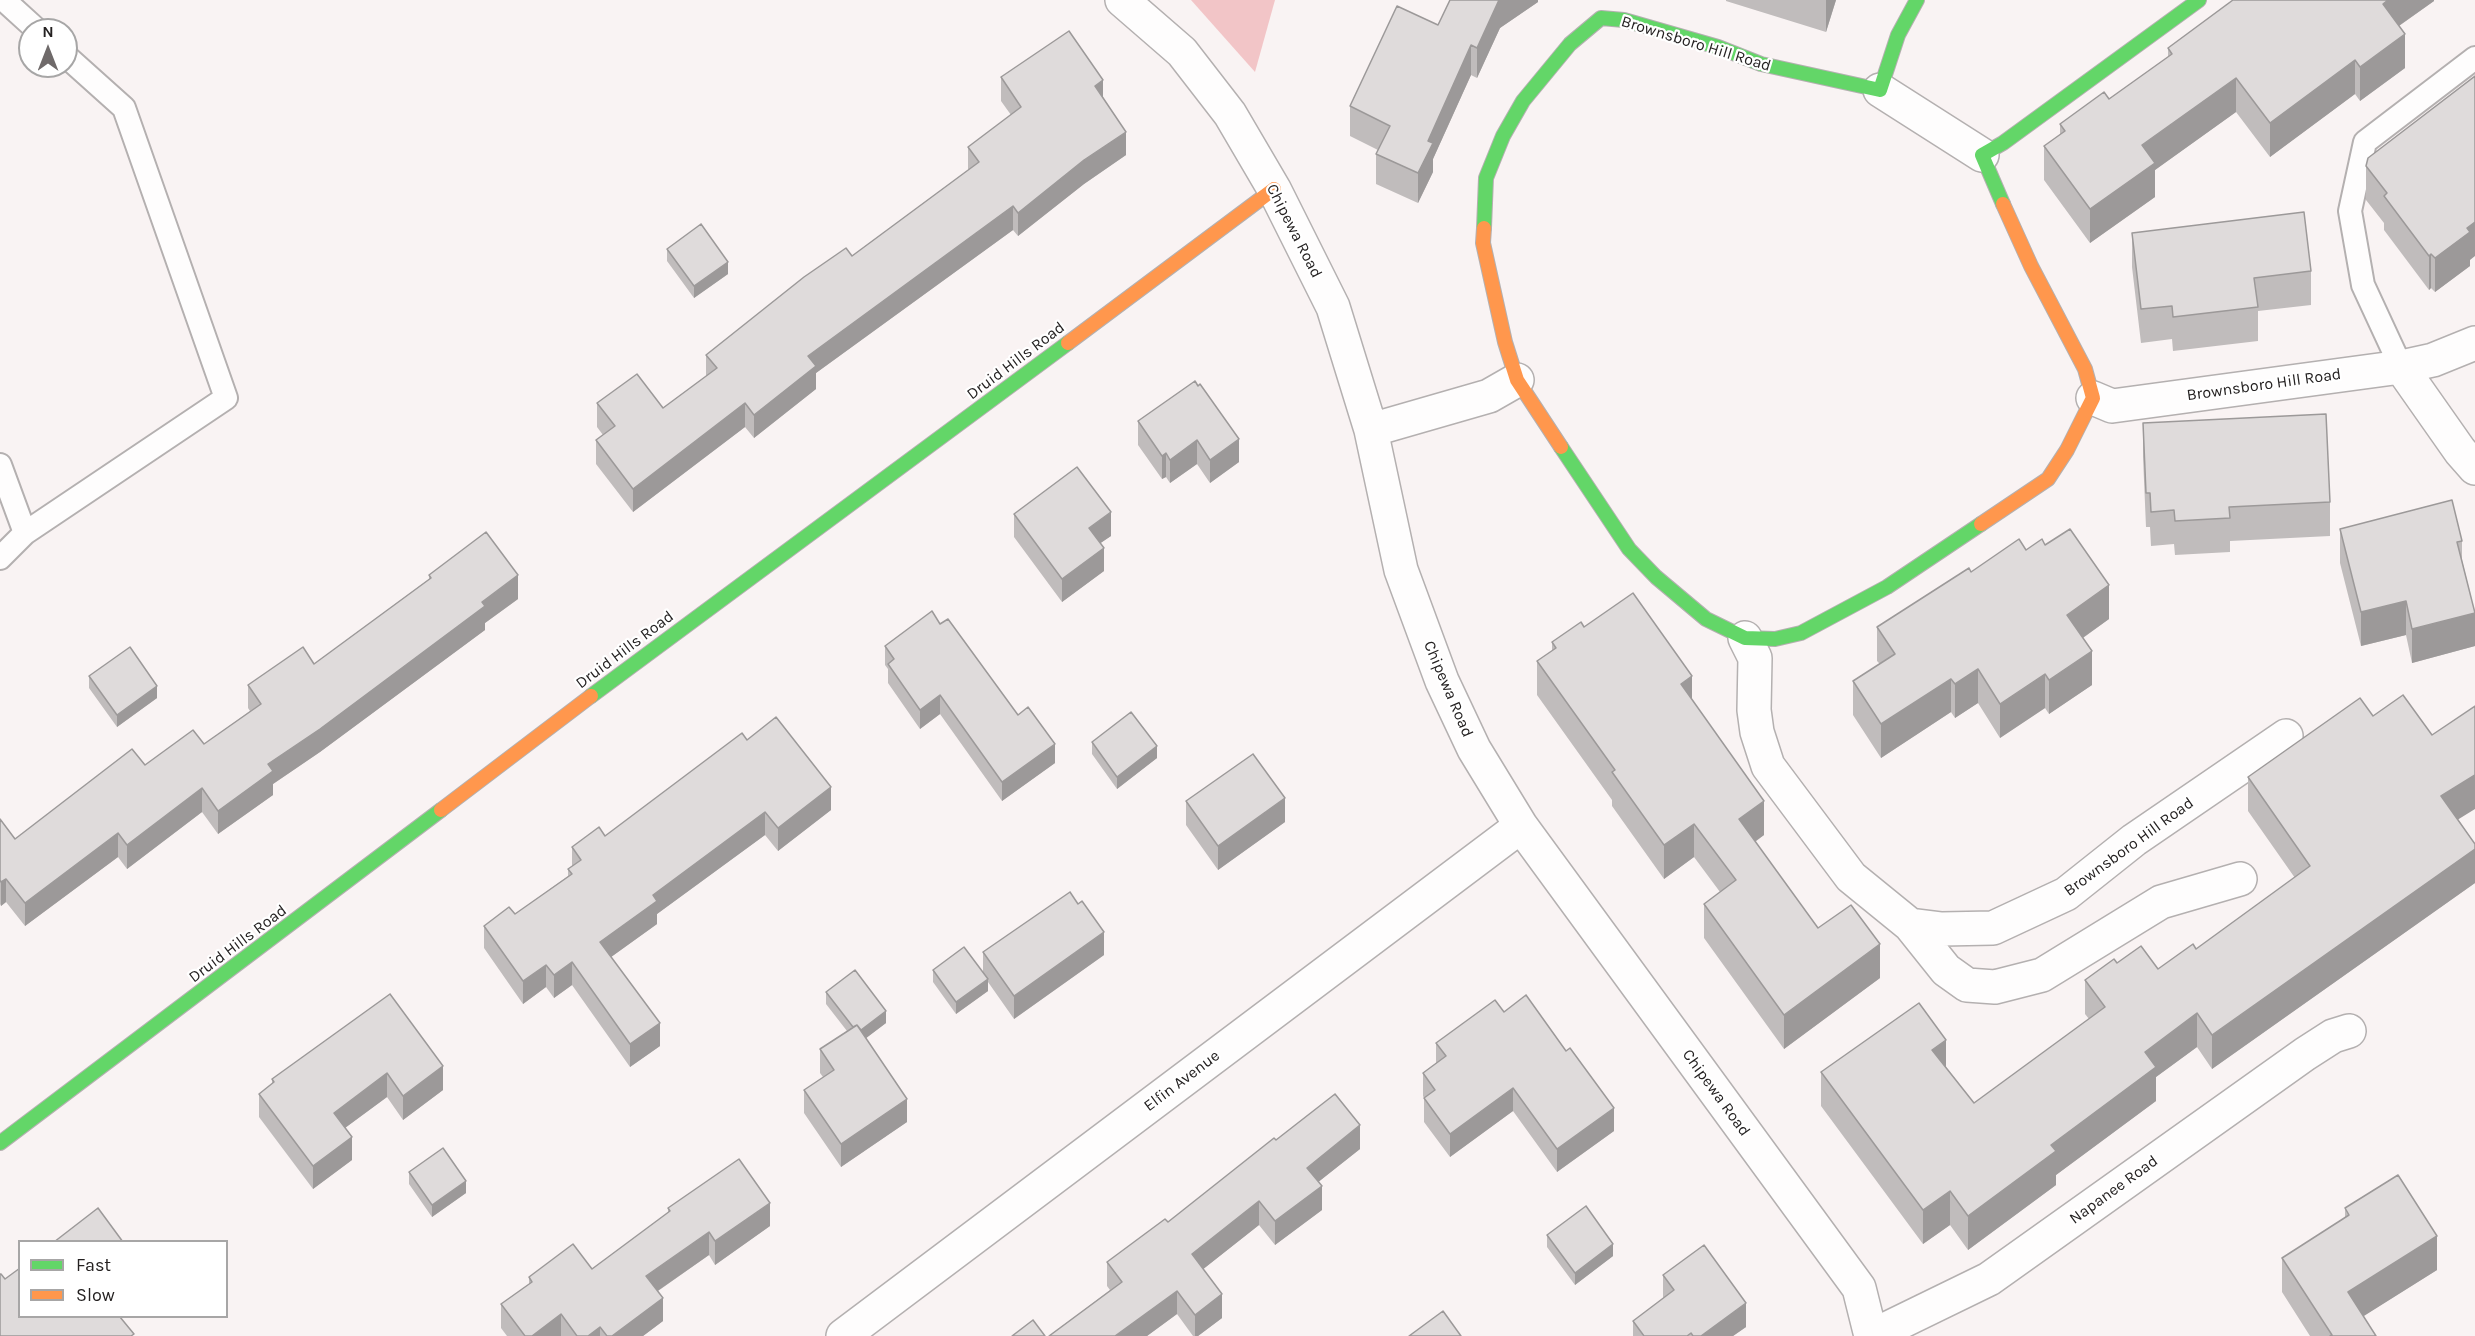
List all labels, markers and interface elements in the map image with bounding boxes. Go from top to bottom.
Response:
street label: Brownsboro Hill Road [1619,12,1773,76]
north arrow [18,18,78,78]
text: N [42,22,54,41]
street label: Chipewa Road [1262,181,1326,281]
street label: Druid Hills Road [963,318,1069,404]
street label: Brownsboro Hill Road [2186,365,2342,405]
street label: Druid Hills Road [572,607,678,693]
street label: Chipewa Road [1419,638,1477,740]
street label: Brownsboro Hill Road [2060,793,2198,901]
street label: Druid Hills Road [185,901,291,987]
street label: Elfin Avenue [1140,1046,1224,1116]
street label: Chipewa Road [1678,1046,1754,1140]
street label: Napanee Road [2066,1151,2162,1229]
legend [18,1240,228,1318]
text: Fast [76,1254,111,1276]
text: Slow [76,1284,115,1306]

